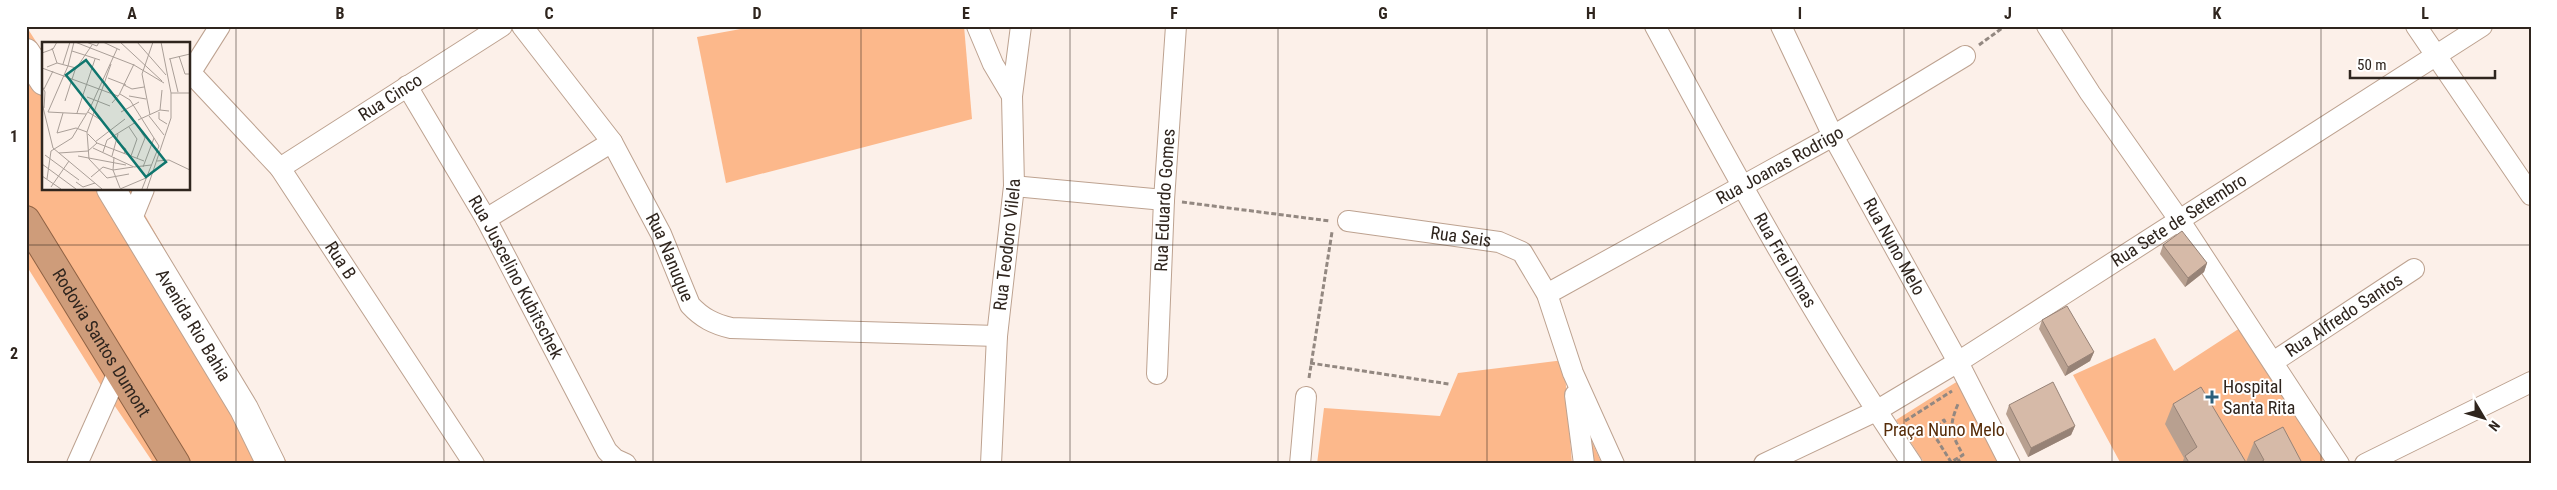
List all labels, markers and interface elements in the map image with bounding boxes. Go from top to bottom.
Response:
text: A [127,4,137,23]
text: B [336,4,345,23]
text: C [544,4,554,23]
text: D [752,4,762,23]
text: E [962,4,970,23]
text: F [1170,4,1178,23]
text: G [1378,4,1388,23]
text: H [1586,4,1596,23]
text: I [1798,4,1802,23]
text: J [2004,4,2012,23]
text: K [2213,4,2222,23]
text: L [2421,4,2429,23]
inset map [42,42,190,190]
scale bar [2350,48,2494,80]
text: 50 m [2357,56,2387,74]
street label: Rua Cinco [354,69,426,125]
street label: Rua Joanas Rodrigo [1712,121,1847,209]
text: 1 [10,127,18,146]
street label: Rua Eduardo Gomes [1150,128,1179,272]
street label: Rua Sete de Setembro [2107,169,2250,271]
street label: Rua Teodoro Vilela [989,179,1024,312]
street label: Rua Juscelino Kubitschek [464,191,568,362]
street label: Rua Nuno Melo [1859,194,1930,299]
street label: Rua Nanuque [642,209,698,305]
street label: Rua Frei Dimas [1750,209,1821,311]
street label: Rua Seis [1429,222,1493,251]
street label: Rua B [321,237,361,283]
street label: Rodovia Santos Dumont [48,265,155,420]
street label: Avenida Rio Bahia [152,265,236,385]
street label: Rua Alfredo Santos [2281,269,2406,361]
text: 2 [10,344,18,363]
place label: Hospital Santa Rita [2223,376,2295,418]
marker: Hospital Santa Rita [2205,390,2219,404]
north arrow [2460,392,2510,442]
text: N [2485,418,2503,434]
park label: Praça Nuno Melo [1883,419,2005,440]

